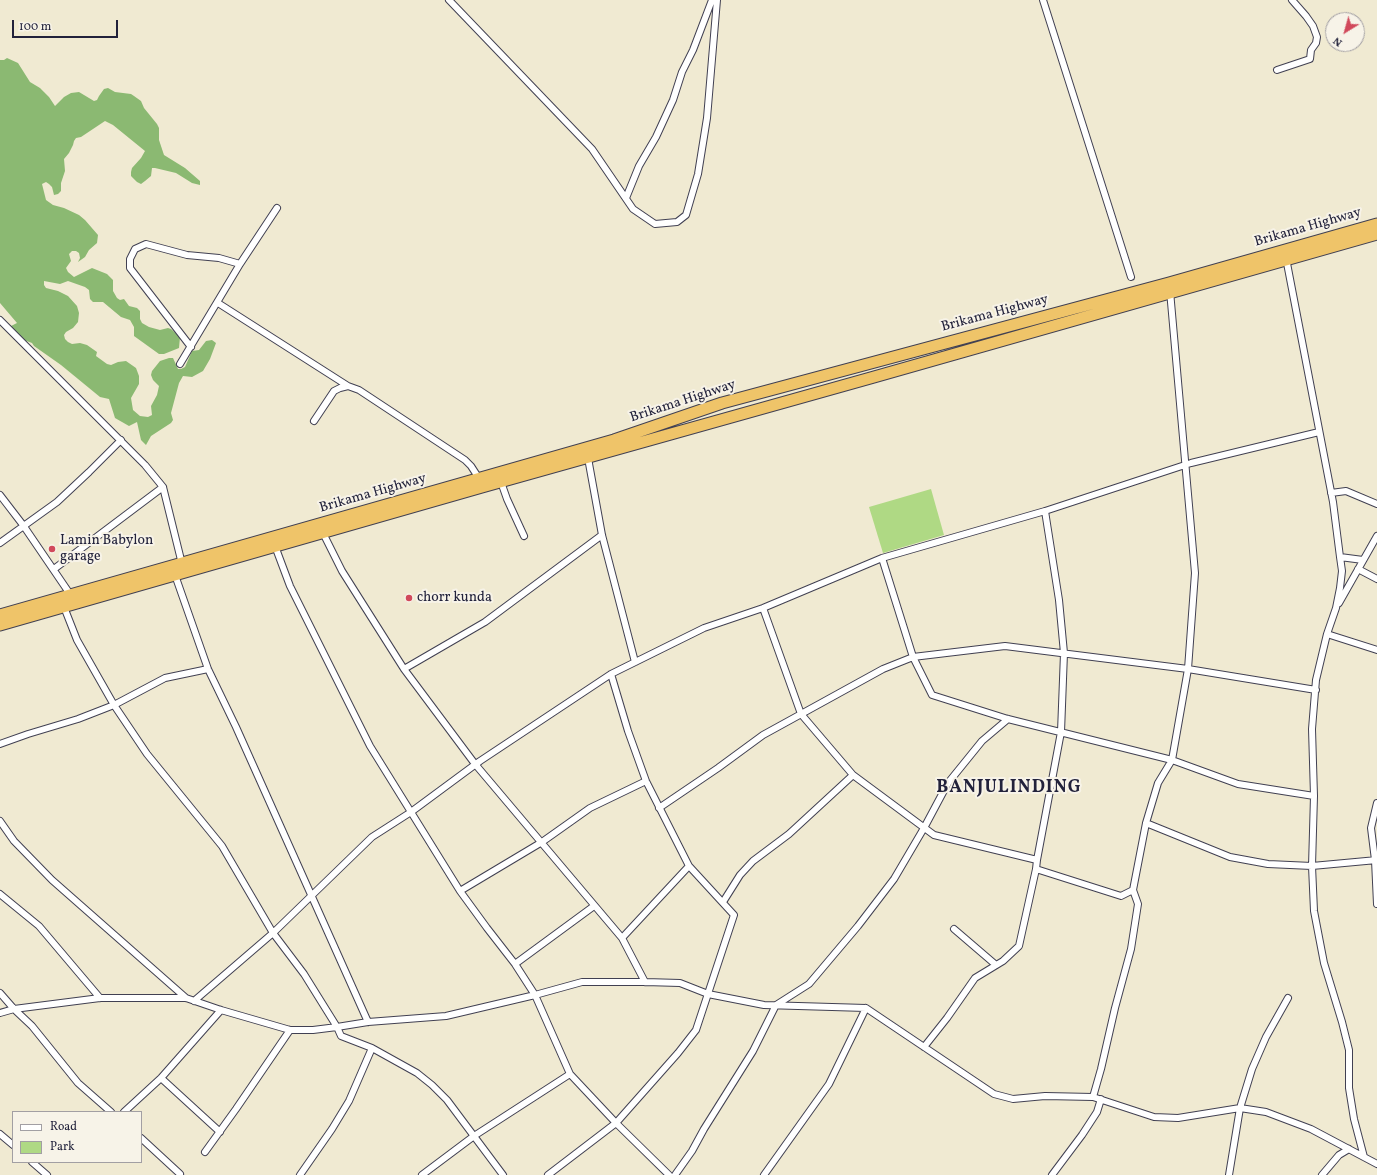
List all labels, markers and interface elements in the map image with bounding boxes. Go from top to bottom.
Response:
scale bar [14,12,120,38]
north arrow [1325,12,1365,52]
text: 100 m [19,19,51,35]
text: N [1330,33,1346,50]
street label: Brikama Highway [1253,205,1363,251]
street label: Brikama Highway [940,292,1050,336]
street label: Brikama Highway [628,377,738,427]
street label: Brikama Highway [318,471,428,517]
place label: Lamin Babylon garage [60,533,153,566]
marker: Lamin Babylon garage [47,544,57,554]
place label: chorr kunda [417,590,492,606]
marker: chorr kunda [404,593,414,603]
district label: BANJULINDING [936,778,1082,800]
legend [12,1111,142,1163]
text: Road [50,1119,77,1135]
text: Park [50,1139,75,1155]

